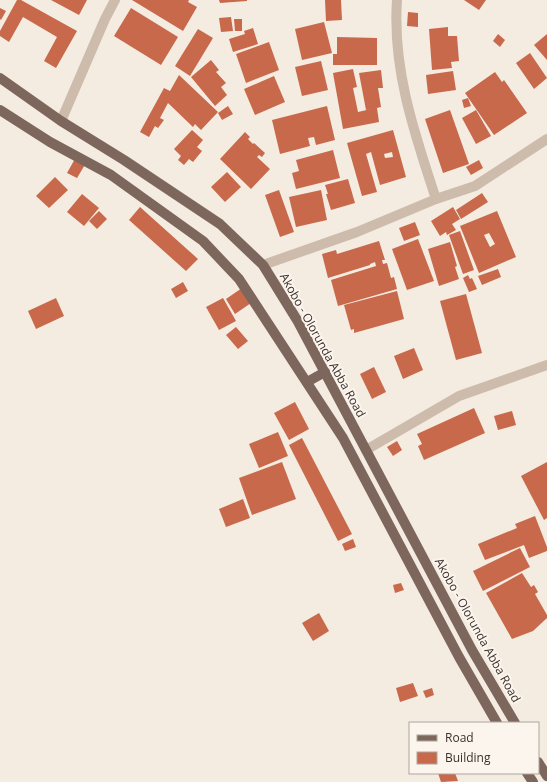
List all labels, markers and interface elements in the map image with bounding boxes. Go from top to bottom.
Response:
street label: Akobo - Olorunda Abba Road [276,270,370,420]
street label: Akobo - Olorunda Abba Road [431,555,525,705]
legend [409,722,539,774]
text: Road [445,729,474,746]
text: Building [445,749,491,766]

